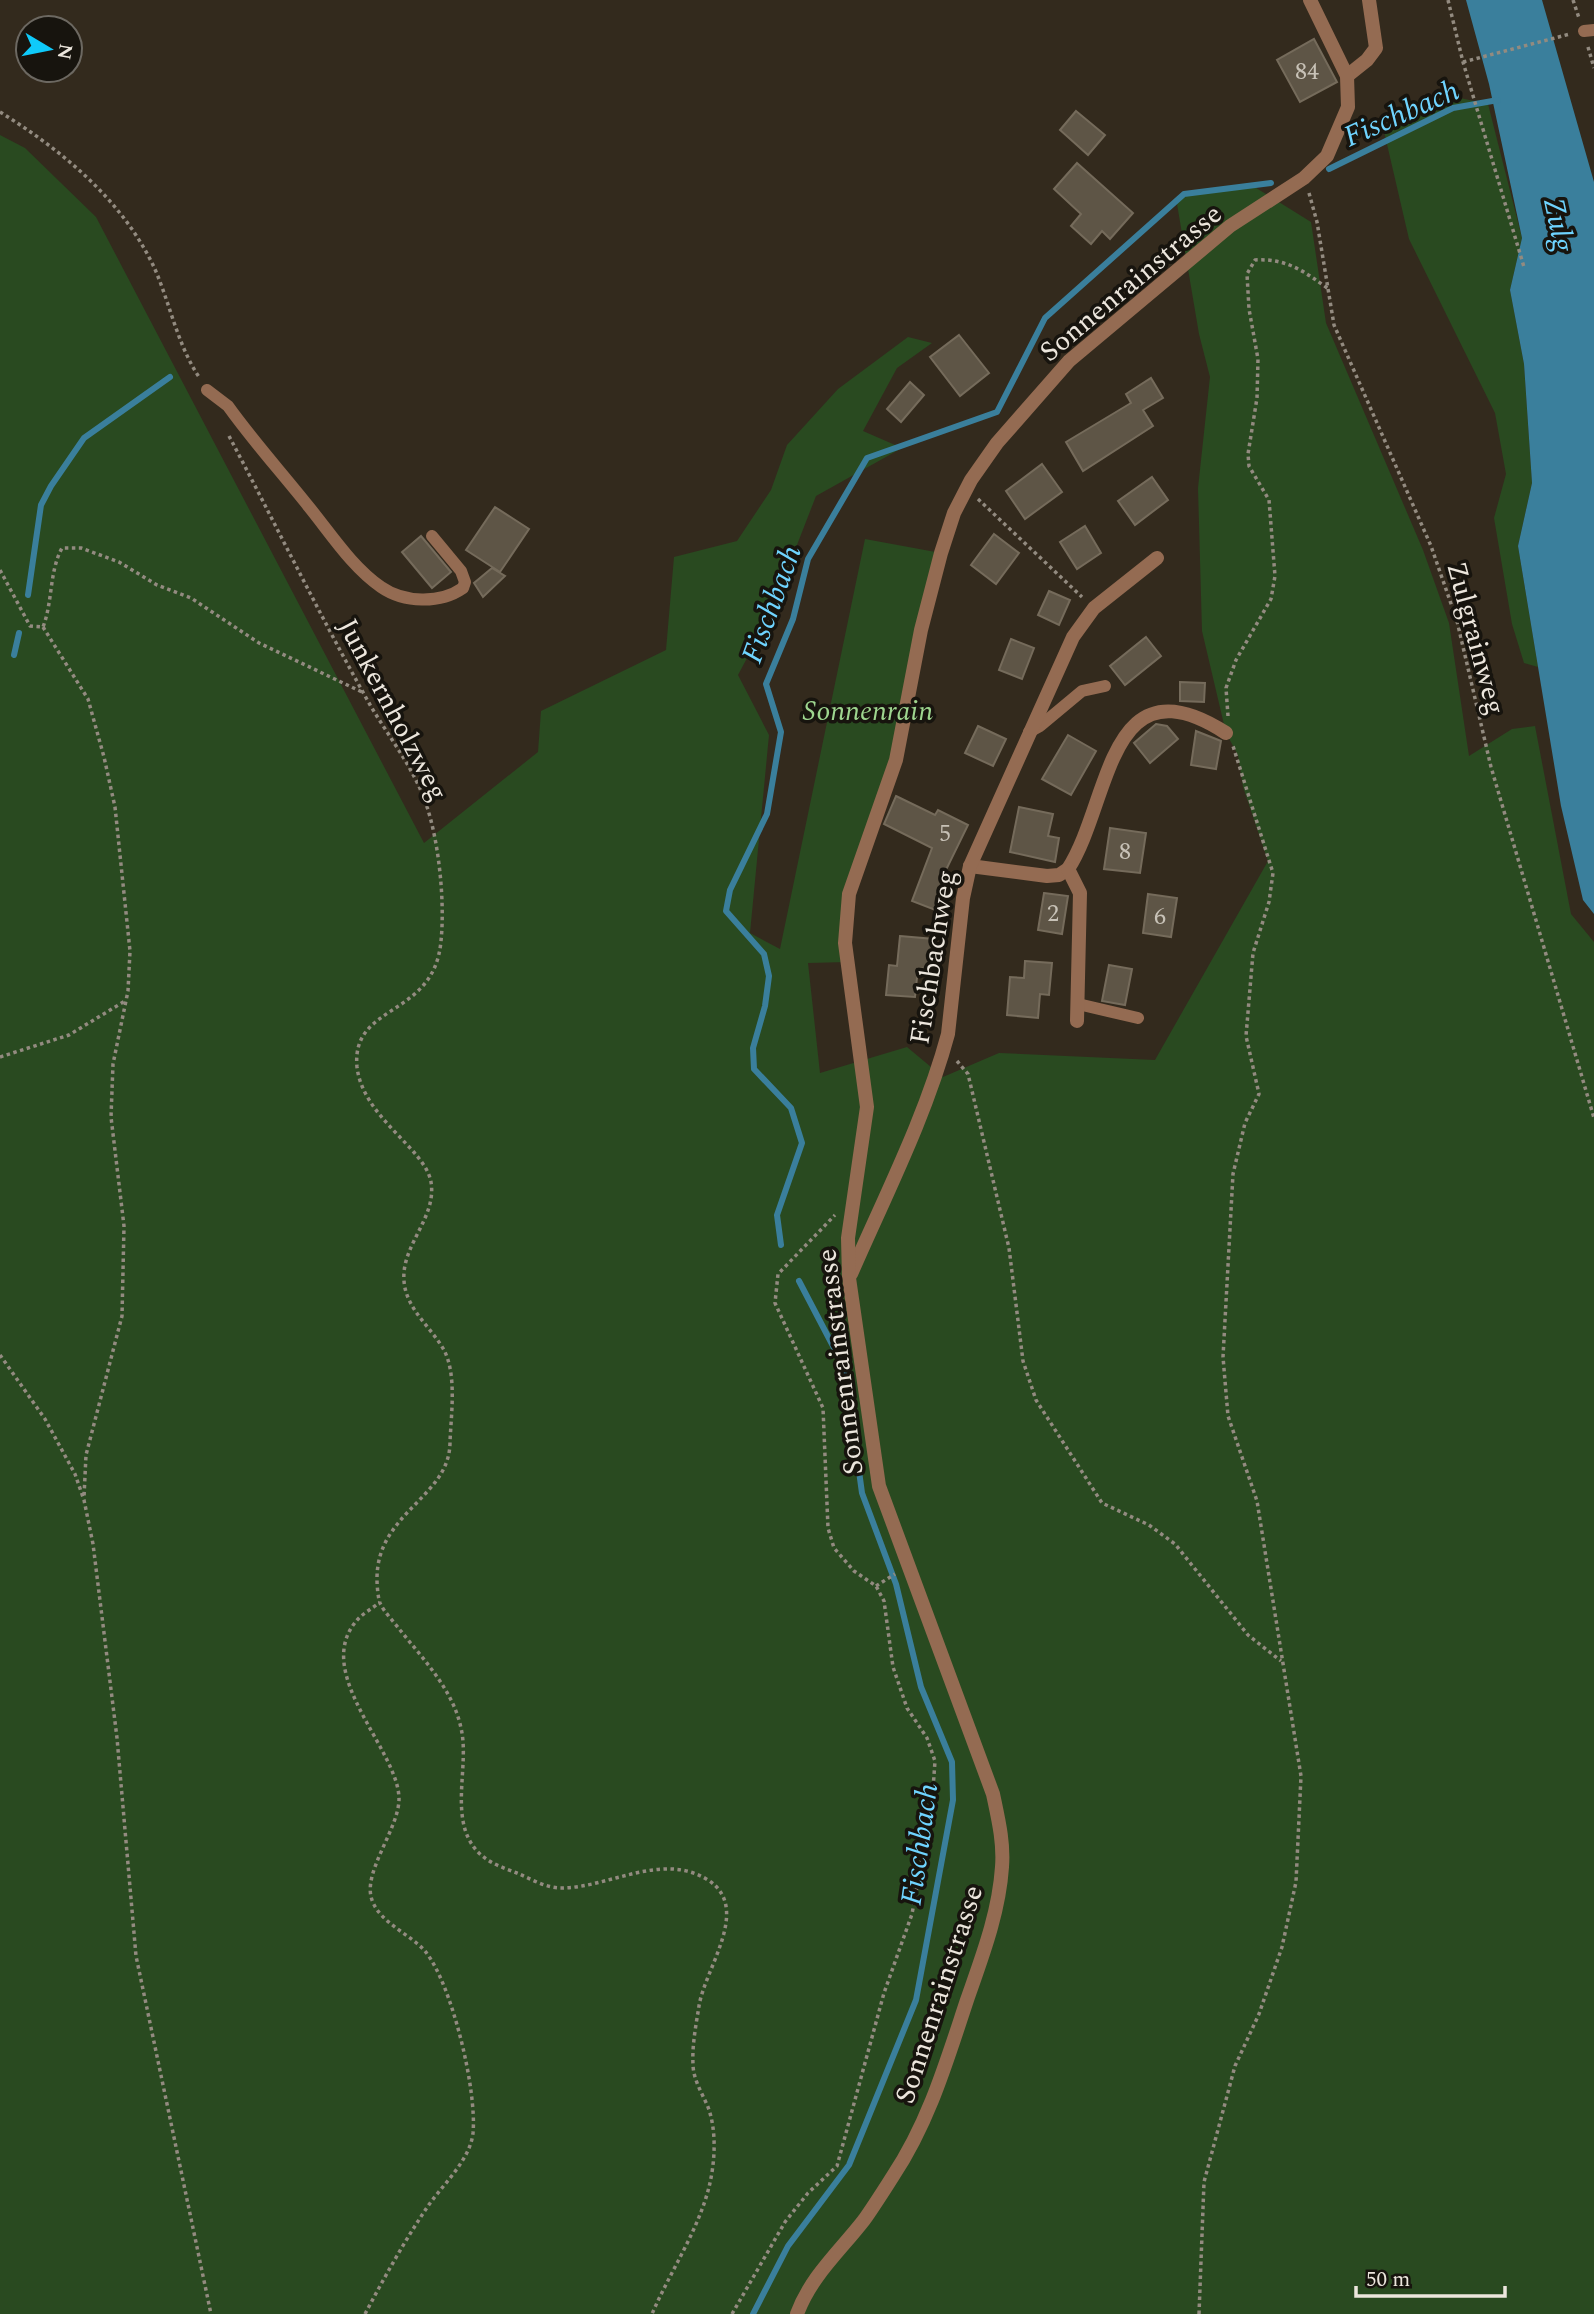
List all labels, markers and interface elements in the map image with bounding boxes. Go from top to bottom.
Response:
north arrow [14,14,84,84]
text: N [49,42,80,62]
house number: 84 [1295,54,1319,90]
water label: Fischbach [1336,68,1467,160]
street label: Sonnenrainstrasse [1030,193,1232,373]
water label: Zulg [1530,193,1586,257]
water label: Fischbach [729,539,815,670]
street label: Zulgrainweg [1434,557,1517,720]
street label: Junkernholzweg [326,611,459,809]
park label: Sonnenrain [803,690,933,733]
house number: 5 [939,816,951,852]
house number: 8 [1119,834,1131,870]
street label: Fischbachweg [898,867,968,1048]
house number: 2 [1047,896,1059,932]
house number: 6 [1154,899,1166,935]
street label: Sonnenrainstrasse [805,1246,876,1477]
water label: Fischbach [889,1780,951,1908]
street label: Sonnenrainstrasse [884,1880,995,2109]
scale bar [1356,2254,1505,2298]
text: 50 m [1366,2264,1410,2296]

